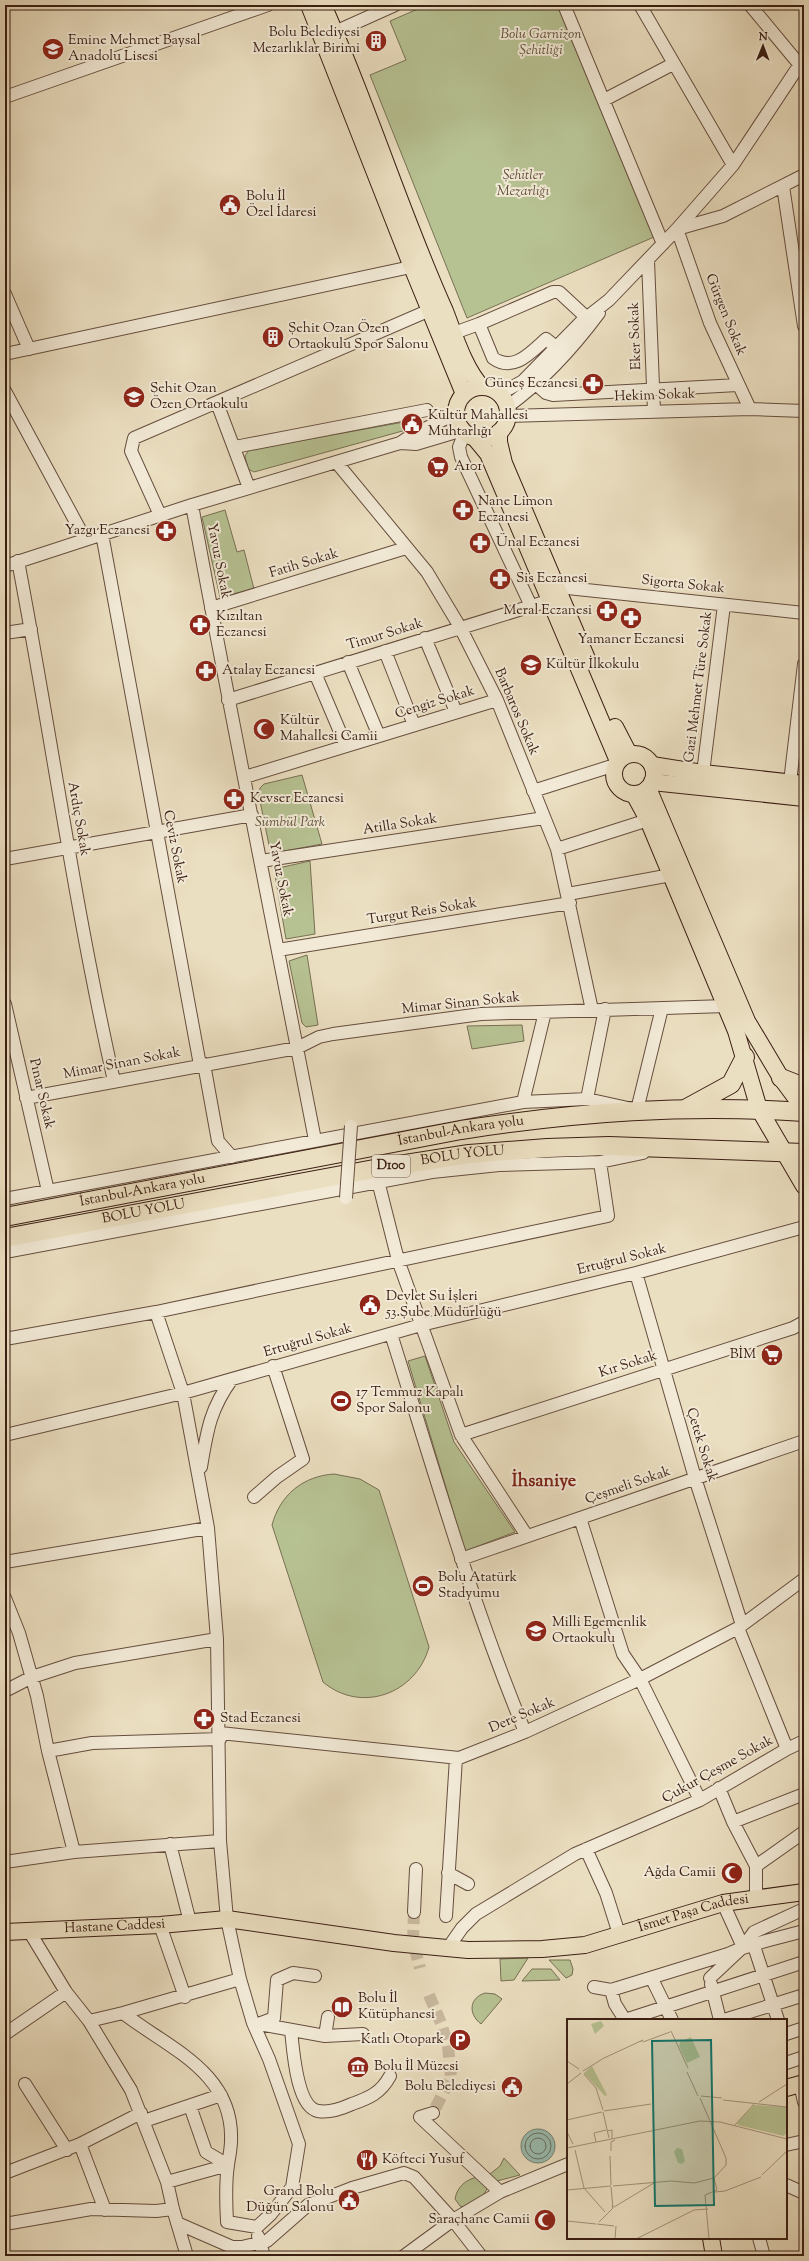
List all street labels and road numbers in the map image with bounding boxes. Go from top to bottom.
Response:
street label: Gürgen Sokak [699,271,751,359]
street label: Eker Sokak [625,301,647,371]
street label: Hekim Sokak [614,385,696,407]
street label: Yavuz Sokak [201,521,235,601]
street label: Fatih Sokak [267,544,341,584]
street label: Sigorta Sokak [640,571,726,599]
street label: Gazi Mehmet Türe Sokak [680,610,718,764]
street label: Timur Sokak [345,614,426,656]
street label: Barbaros Sokak [489,665,544,759]
street label: Cengiz Sokak [393,681,478,725]
street label: Ardıç Sokak [62,780,94,858]
street label: Ceviz Sokak [157,809,191,886]
street label: Atilla Sokak [361,809,439,841]
street label: Yavuz Sokak [263,839,297,919]
street label: Turgut Reis Sokak [366,893,479,931]
street label: Mimar Sinan Sokak [401,988,522,1020]
street label: Mimar Sinan Sokak [62,1043,183,1085]
street label: Pınar Sokak [23,1057,59,1132]
street label: İstanbul-Ankara yolu [396,1111,525,1152]
street label: BOLU YOLU [419,1141,506,1171]
road number: D100 [372,1155,410,1177]
street label: İstanbul-Ankara yolu [78,1169,207,1213]
street label: BOLU YOLU [100,1194,187,1230]
street label: Ertuğrul Sokak [575,1239,669,1281]
street label: Ertuğrul Sokak [261,1319,355,1363]
street label: Kır Sokak [596,1346,660,1384]
street label: Çetek Sokak [680,1405,722,1485]
street label: Çeşmeli Sokak [583,1462,674,1510]
street label: Dere Sokak [486,1693,558,1739]
street label: Çukur Çeşme Sokak [659,1731,778,1809]
street label: İsmet Paşa Caddesi [636,1890,750,1938]
street label: Hastane Caddesi [64,1915,166,1939]

